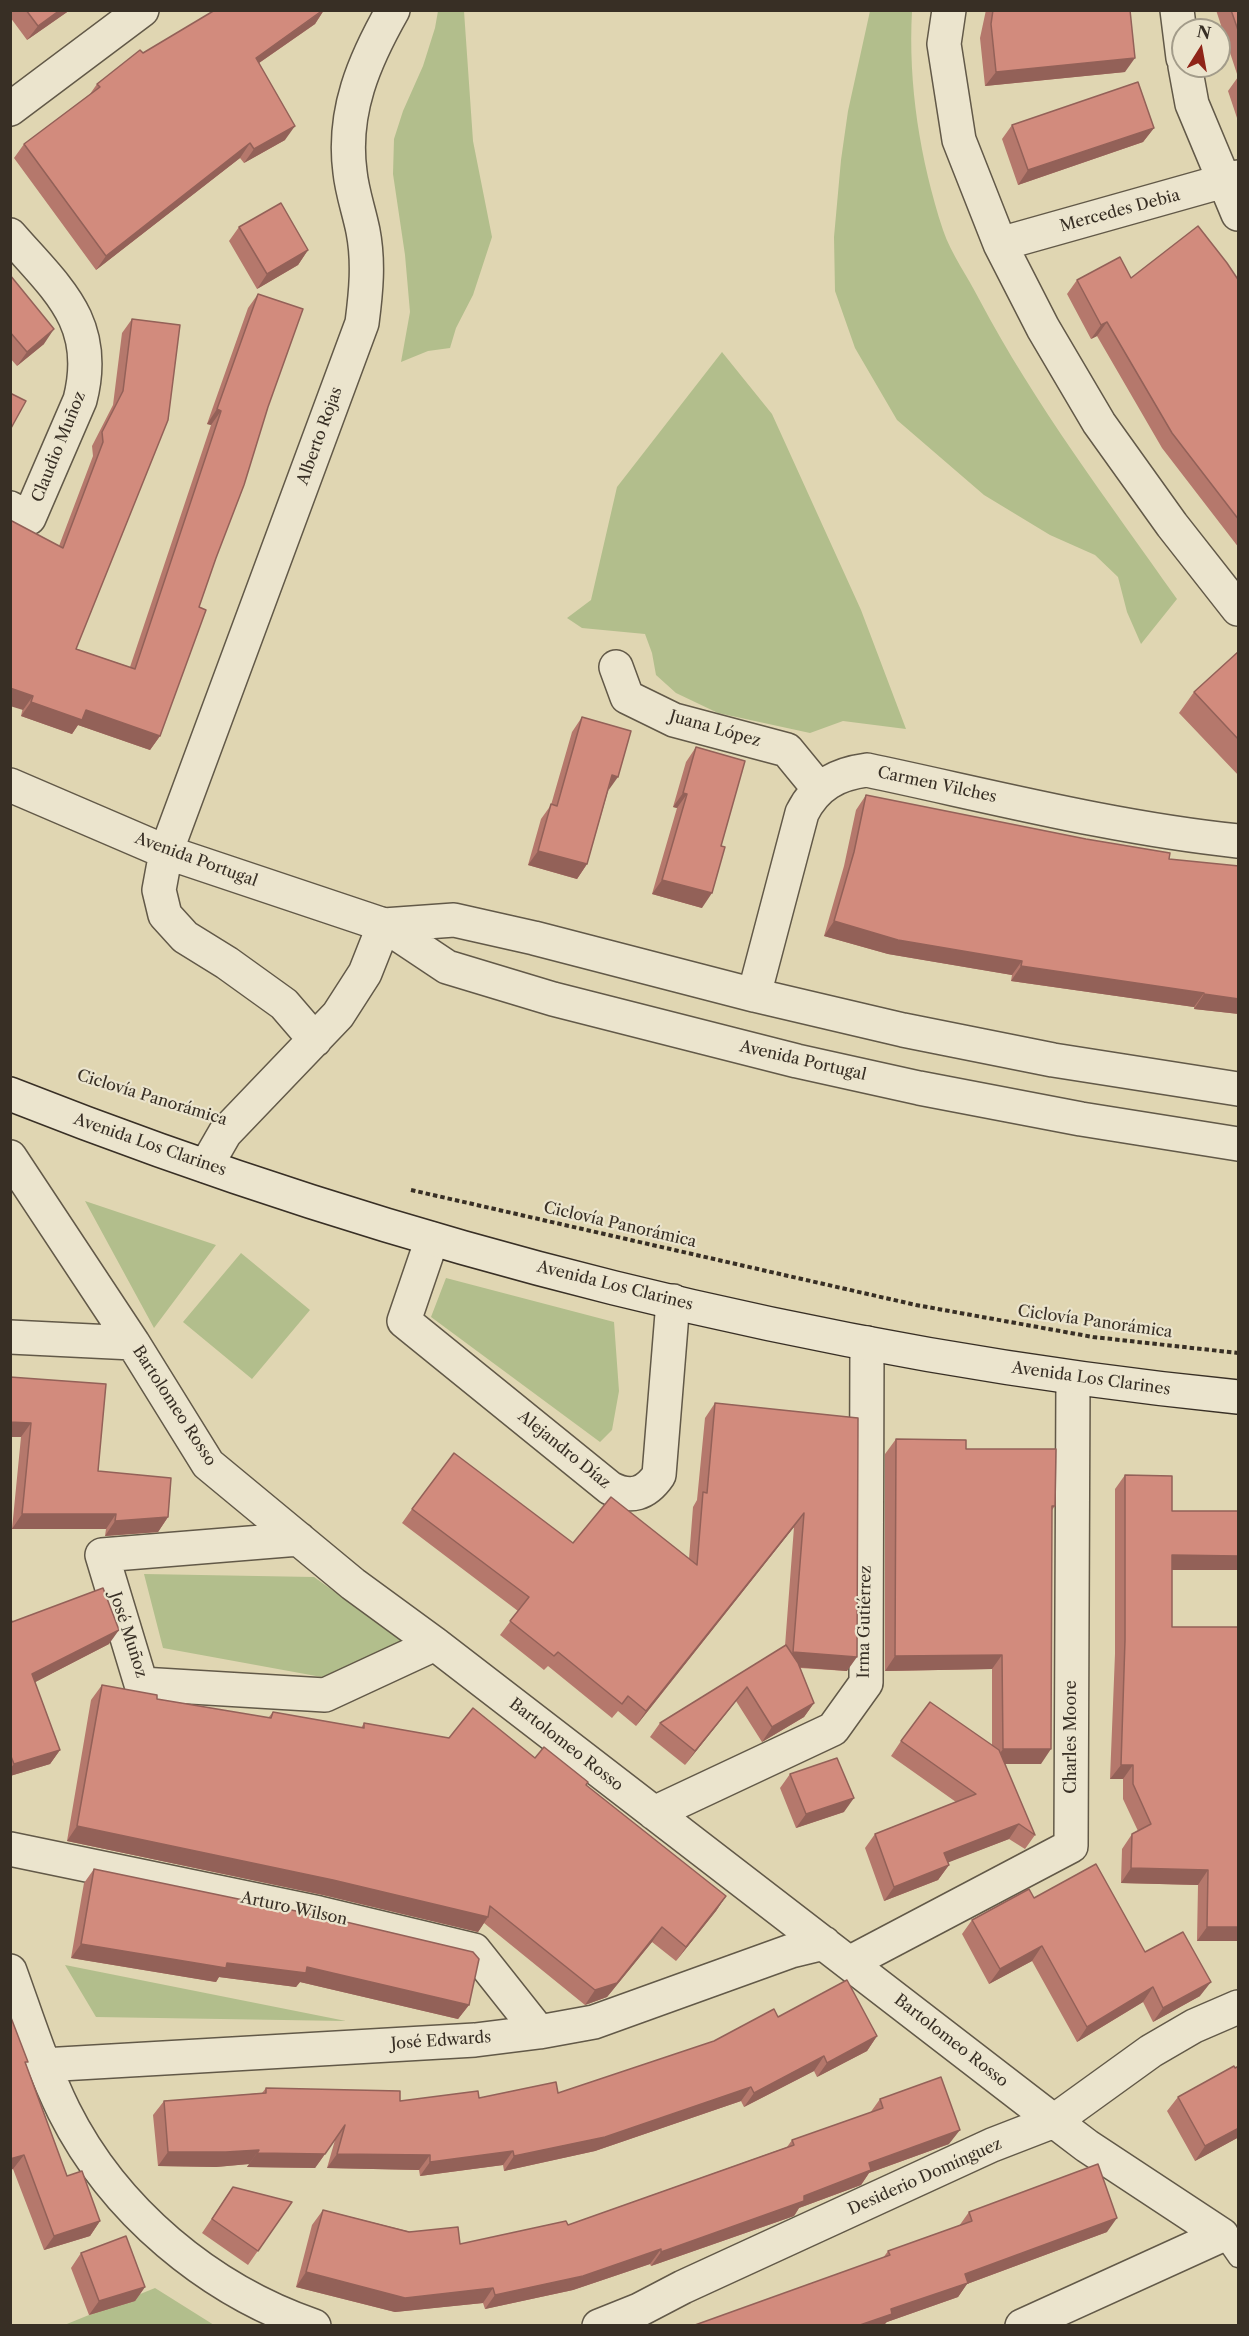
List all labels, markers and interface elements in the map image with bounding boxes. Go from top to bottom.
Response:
north arrow [1171,18,1231,78]
text: N [1195,21,1213,43]
street label: Mercedes Debia [1058,186,1182,236]
street label: Alberto Rojas [293,384,347,488]
street label: Claudio Muñoz [28,389,90,505]
street label: Juana López [667,707,763,751]
street label: Carmen Vilches [876,763,998,807]
street label: Avenida Portugal [132,829,260,891]
street label: Avenida Portugal [738,1037,868,1085]
street label: Ciclovía Panorámica [74,1066,230,1130]
street label: Avenida Los Clarines [71,1110,229,1180]
street label: Ciclovía Panorámica [542,1198,698,1252]
street label: Avenida Los Clarines [535,1257,695,1315]
street label: Ciclovía Panorámica [1016,1302,1174,1342]
street label: Bartolomeo Rosso [128,1342,220,1470]
street label: Avenida Los Clarines [1010,1358,1172,1400]
street label: Alejandro Díaz [514,1407,614,1493]
street label: Irma Gutiérrez [854,1565,876,1679]
street label: José Muñoz [105,1590,151,1680]
street label: Charles Moore [1061,1680,1081,1794]
street label: Bartolomeo Rosso [505,1695,627,1795]
street label: Arturo Wilson [239,1888,349,1930]
street label: Bartolomeo Rosso [890,1991,1012,2091]
street label: José Edwards [390,2028,492,2054]
street label: Desiderio Domínguez [845,2134,1005,2220]

